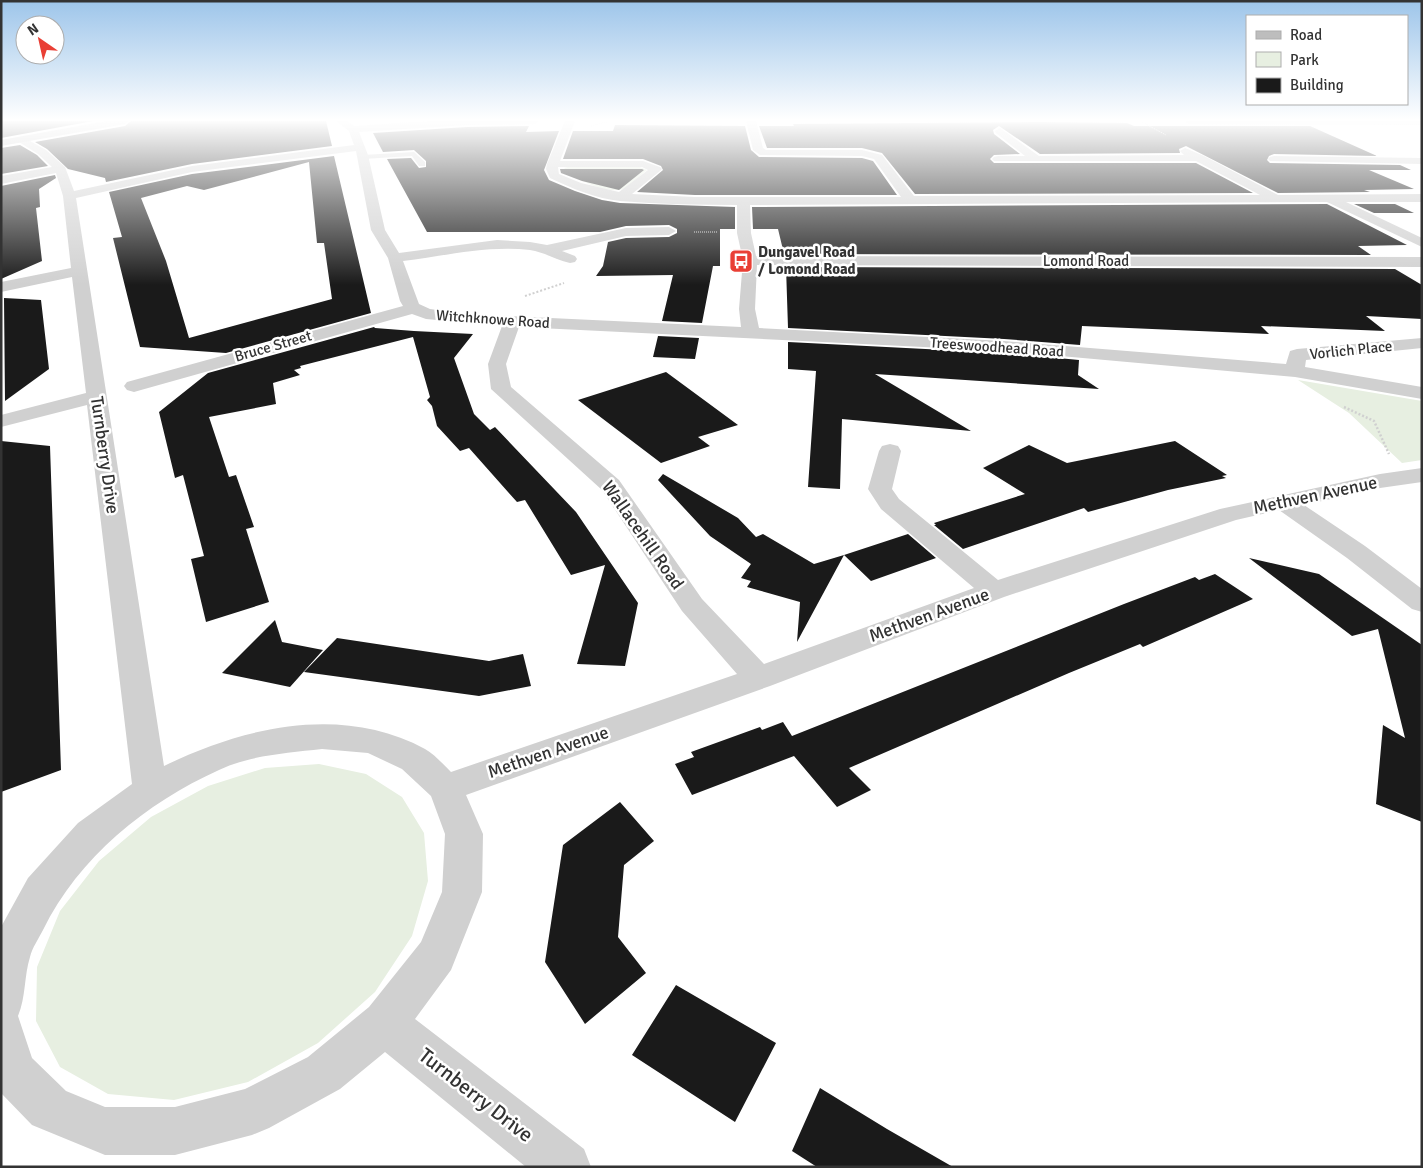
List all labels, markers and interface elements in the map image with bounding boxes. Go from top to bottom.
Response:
north arrow [15,15,65,65]
legend [1246,15,1408,105]
text: N [24,20,42,39]
text: Road [1290,26,1322,44]
text: Park [1290,51,1319,69]
text: Building [1290,76,1344,94]
place label: Dungavel Road / Lomond Road [758,243,856,278]
bus stop icon: Dungavel Road / Lomond Road [728,248,754,274]
street label: Lomond Road [1043,252,1129,270]
street label: Witchknowe Road [436,306,551,332]
street label: Bruce Street [232,326,314,366]
street label: Treeswoodhead Road [929,333,1065,361]
street label: Vorlich Place [1309,337,1393,363]
street label: Turnberry Drive [86,395,124,515]
street label: Methven Avenue [1251,471,1379,519]
street label: Wallacehill Road [597,476,689,594]
street label: Methven Avenue [866,583,992,647]
street label: Methven Avenue [485,721,611,783]
street label: Turnberry Drive [414,1042,538,1148]

